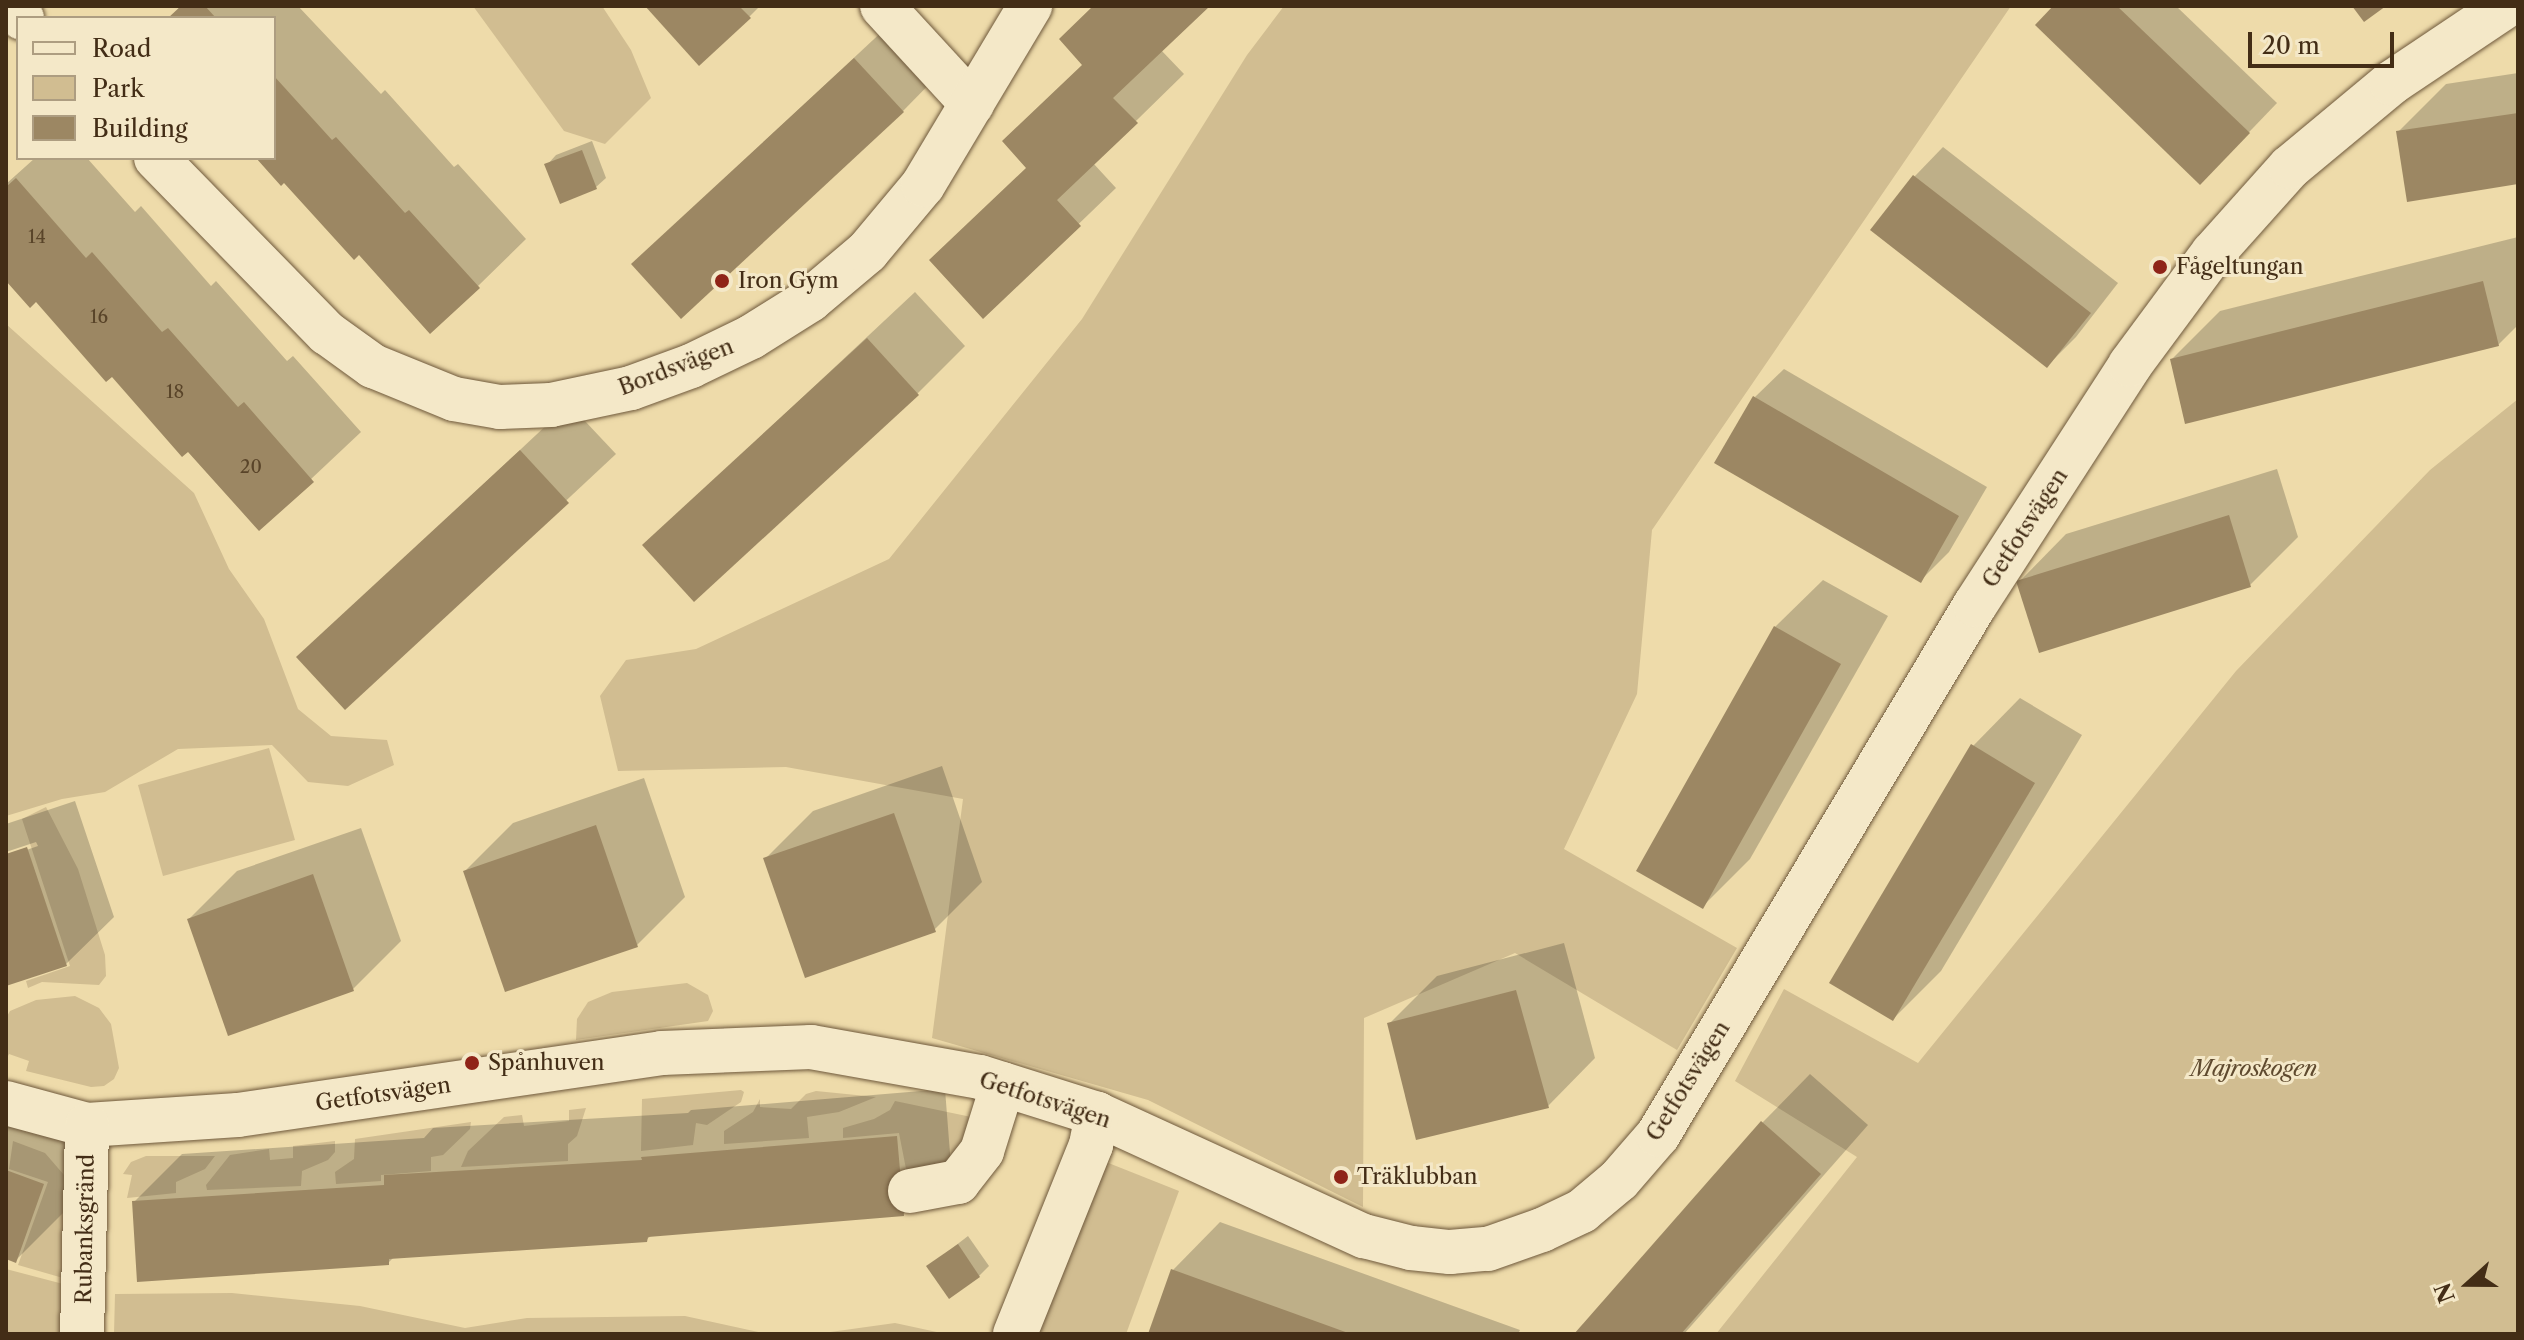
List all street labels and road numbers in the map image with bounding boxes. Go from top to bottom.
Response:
street label: Bordsvägen [615,333,737,401]
street label: Getfotsvägen [1977,464,2073,592]
street label: Getfotsvägen [1641,1016,1735,1146]
street label: Getfotsvägen [976,1066,1114,1134]
street label: Getfotsvägen [314,1071,452,1117]
street label: Rubanksgränd [70,1154,100,1304]

